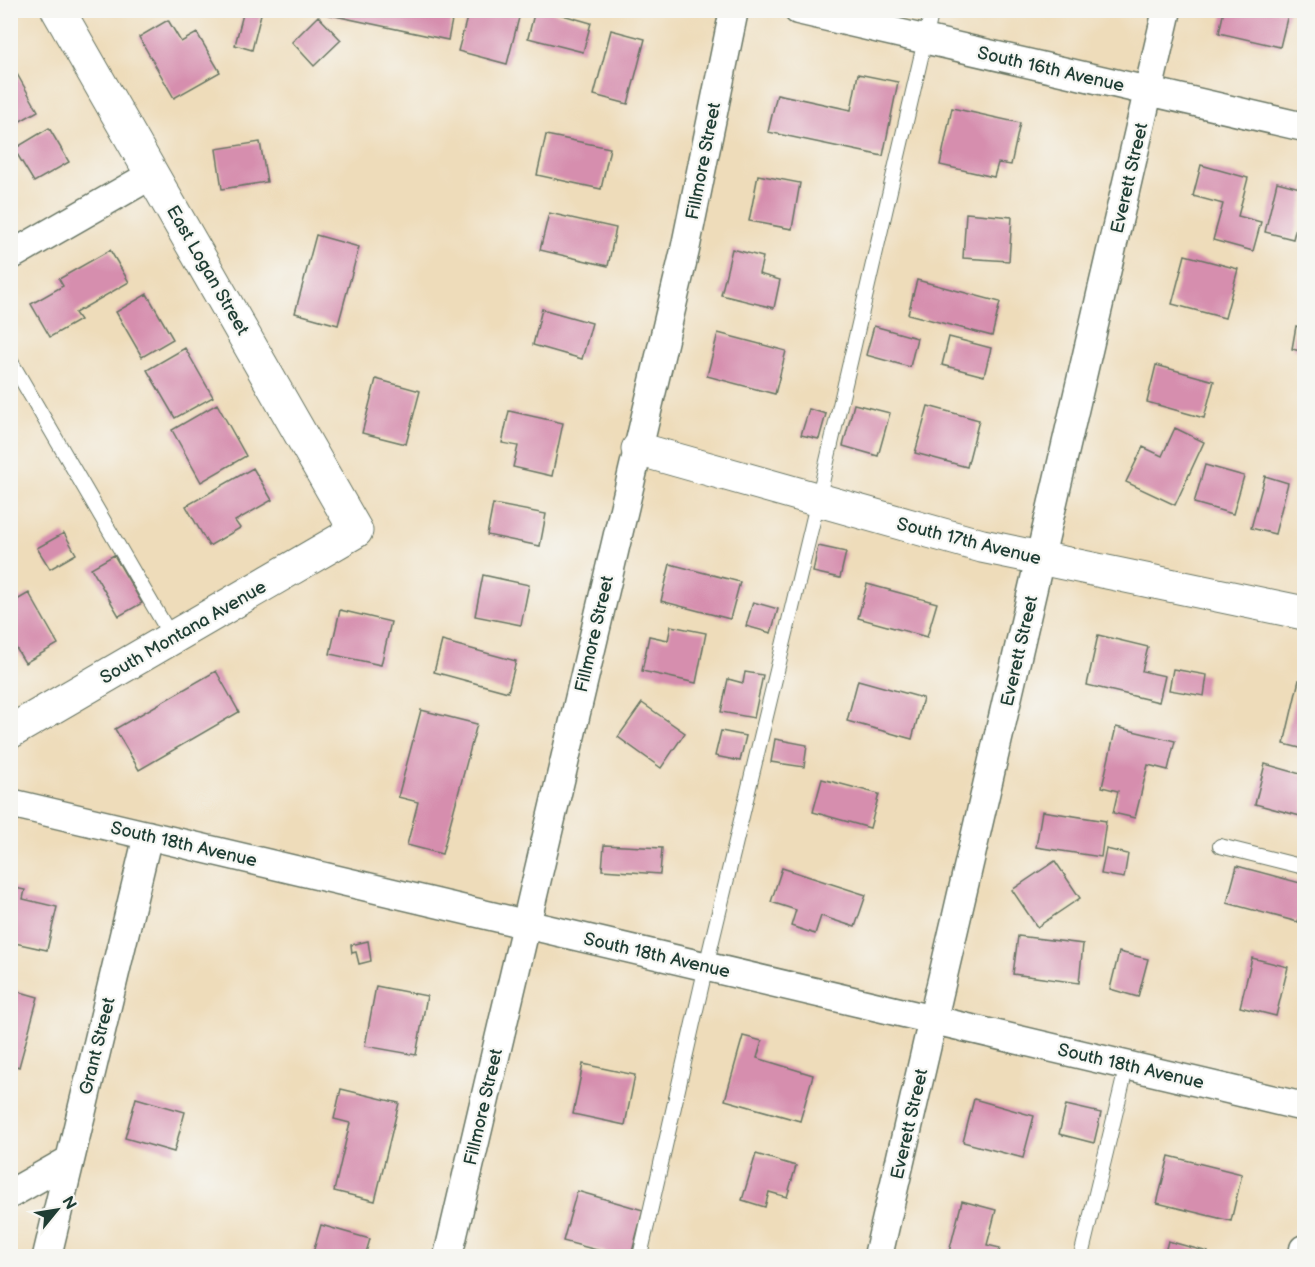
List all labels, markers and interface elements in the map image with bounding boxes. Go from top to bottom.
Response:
street label: South 16th Avenue [975,42,1127,97]
street label: Fillmore Street [682,100,725,221]
street label: Everett Street [1107,120,1153,235]
street label: East Logan Street [162,202,253,339]
street label: South 17th Avenue [895,513,1043,570]
street label: Fillmore Street [571,573,618,694]
street label: South Montana Avenue [97,576,270,689]
street label: Everett Street [997,593,1043,708]
street label: South 18th Avenue [109,817,259,872]
street label: South 18th Avenue [582,928,732,983]
street label: Grant Street [75,995,120,1097]
street label: South 18th Avenue [1056,1039,1206,1094]
street label: Fillmore Street [460,1046,507,1167]
street label: Everett Street [887,1066,933,1181]
north arrow [27,1180,87,1240]
text: N [57,1193,80,1213]

